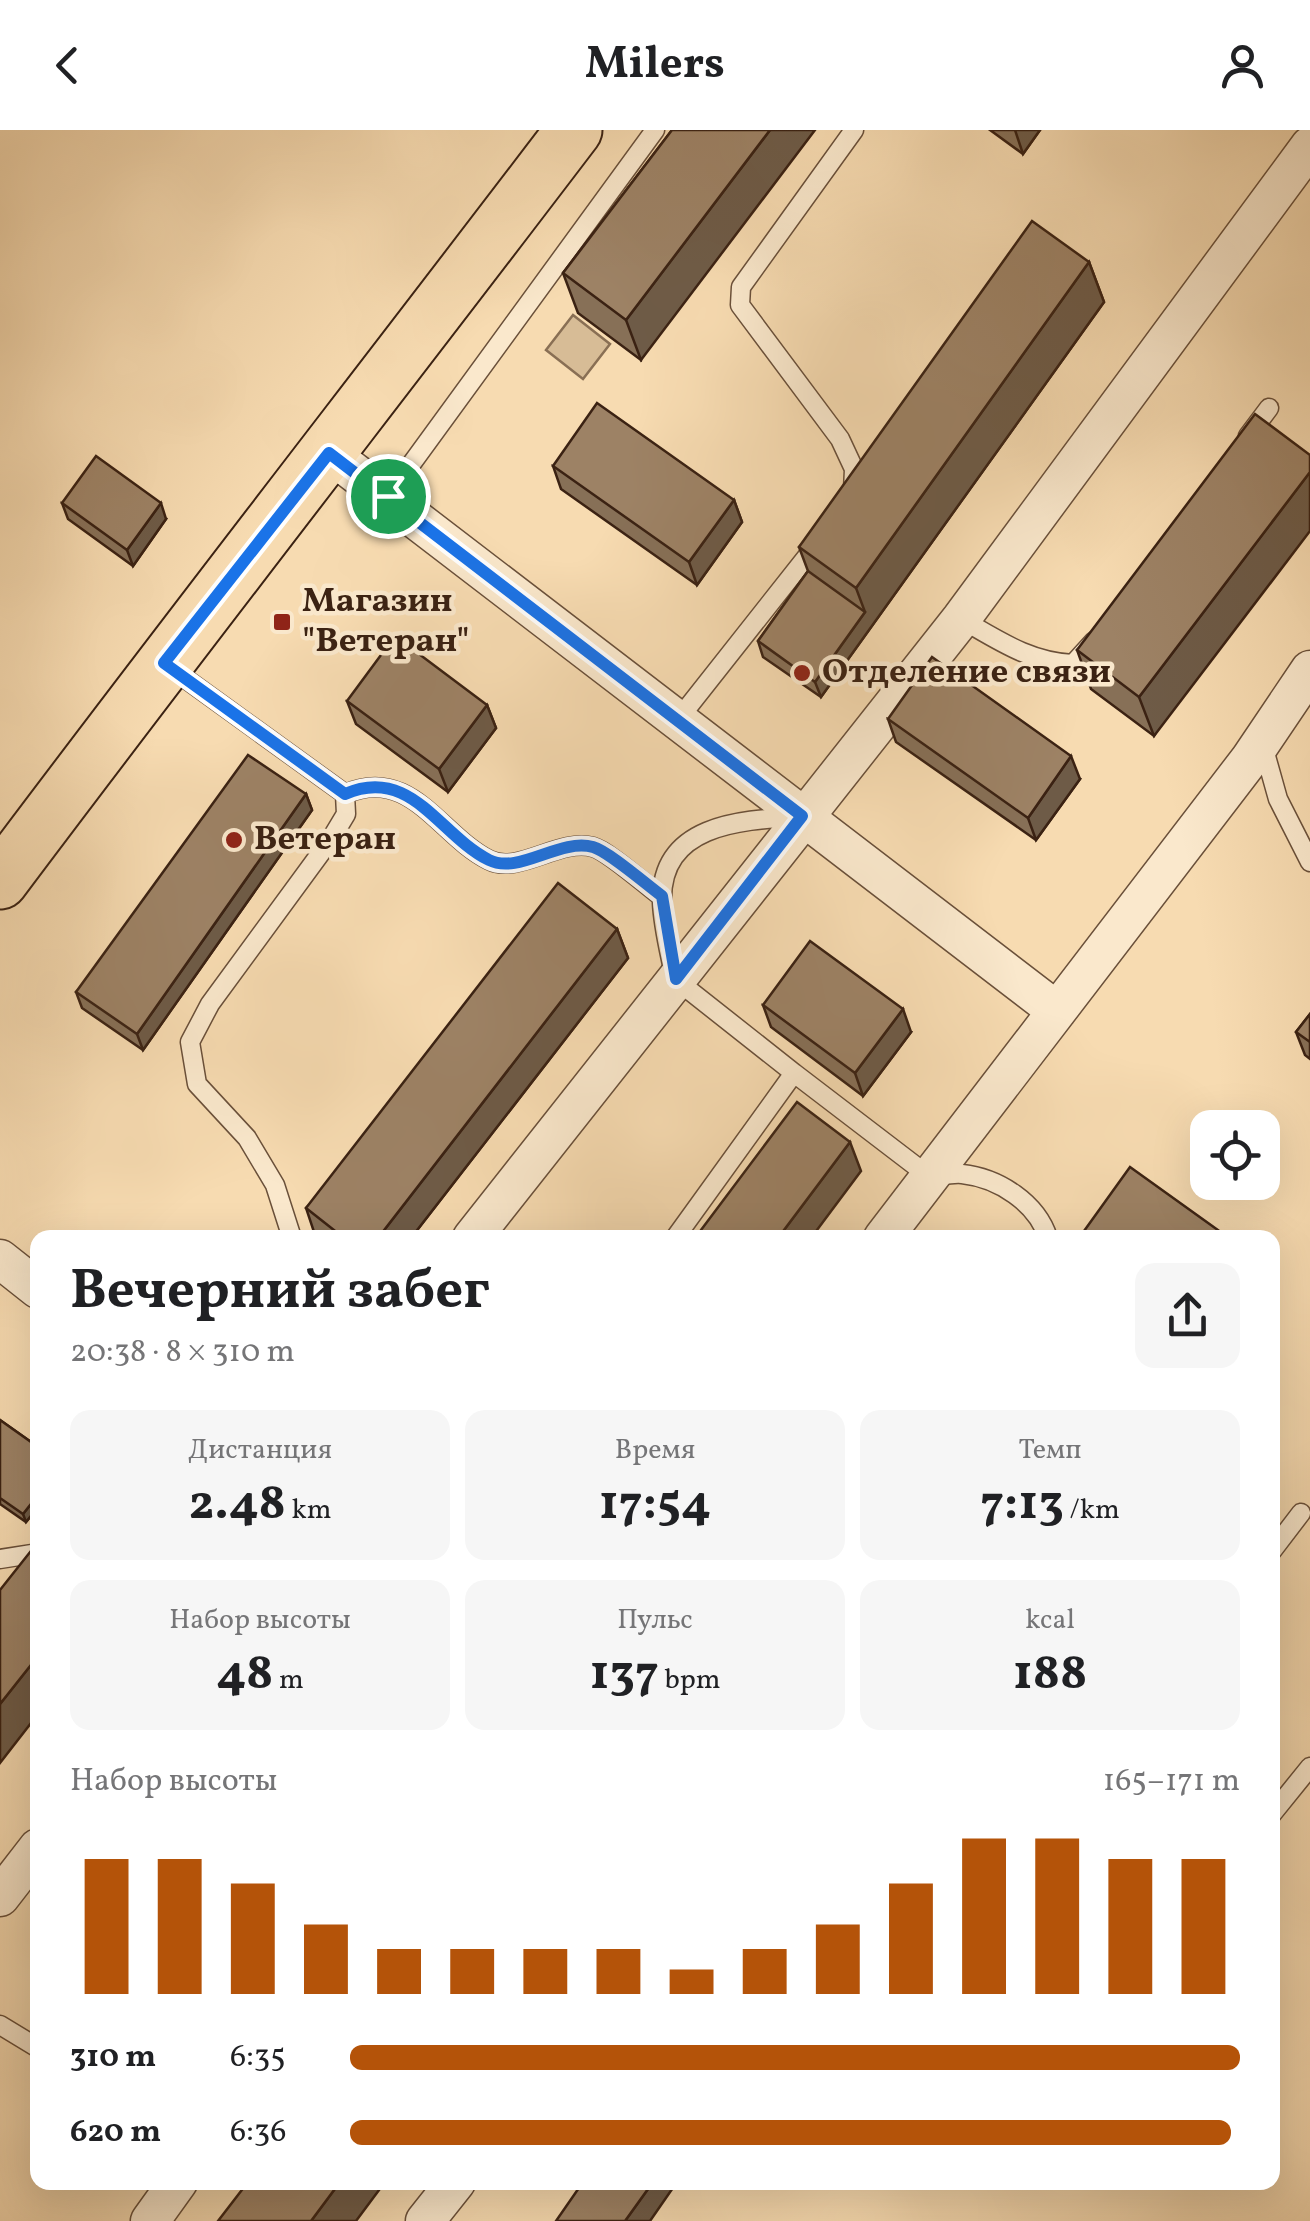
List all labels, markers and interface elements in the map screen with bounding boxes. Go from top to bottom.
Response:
text: Milers [585,34,725,97]
icon: back [40,38,95,93]
icon: person [1215,38,1270,93]
pin [346,454,431,539]
icon: arrive [361,469,416,524]
place label: Магазин "Ветеран" [302,578,470,666]
marker: Магазин "Ветеран" [271,611,293,633]
place label: Отделение связи [822,649,1111,697]
marker: Отделение связи [791,662,813,684]
place label: Ветеран [254,816,396,864]
marker: Ветеран [223,829,245,851]
map controls [1190,1110,1280,1200]
button: locate [1190,1110,1280,1200]
text: Вечерний забег [70,1255,490,1331]
button: share [1135,1263,1240,1368]
text: 20:38 · 8 × 310 m [70,1331,295,1375]
text: Дистанция [188,1431,332,1470]
text: Время [615,1431,695,1470]
text: Темп [1018,1431,1082,1470]
text: 2.48 [189,1470,286,1540]
text: 17:54 [599,1470,711,1540]
text: 7:13 [980,1470,1064,1540]
text: km [286,1491,331,1530]
text: /km [1064,1491,1120,1530]
text: Набор высоты [169,1601,351,1640]
text: Пульс [617,1601,693,1640]
text: kcal [1025,1601,1075,1640]
text: 48 [216,1640,273,1710]
text: 137 [589,1640,659,1710]
text: 188 [1013,1640,1087,1710]
text: m [273,1661,304,1700]
text: bpm [659,1661,721,1700]
text: Набор высоты [70,1760,277,1804]
text: 165–171 m [1103,1760,1240,1804]
text: 310 m [70,2036,156,2080]
text: 6:35 [230,2036,286,2080]
text: 620 m [70,2111,161,2155]
text: 6:36 [230,2111,286,2155]

